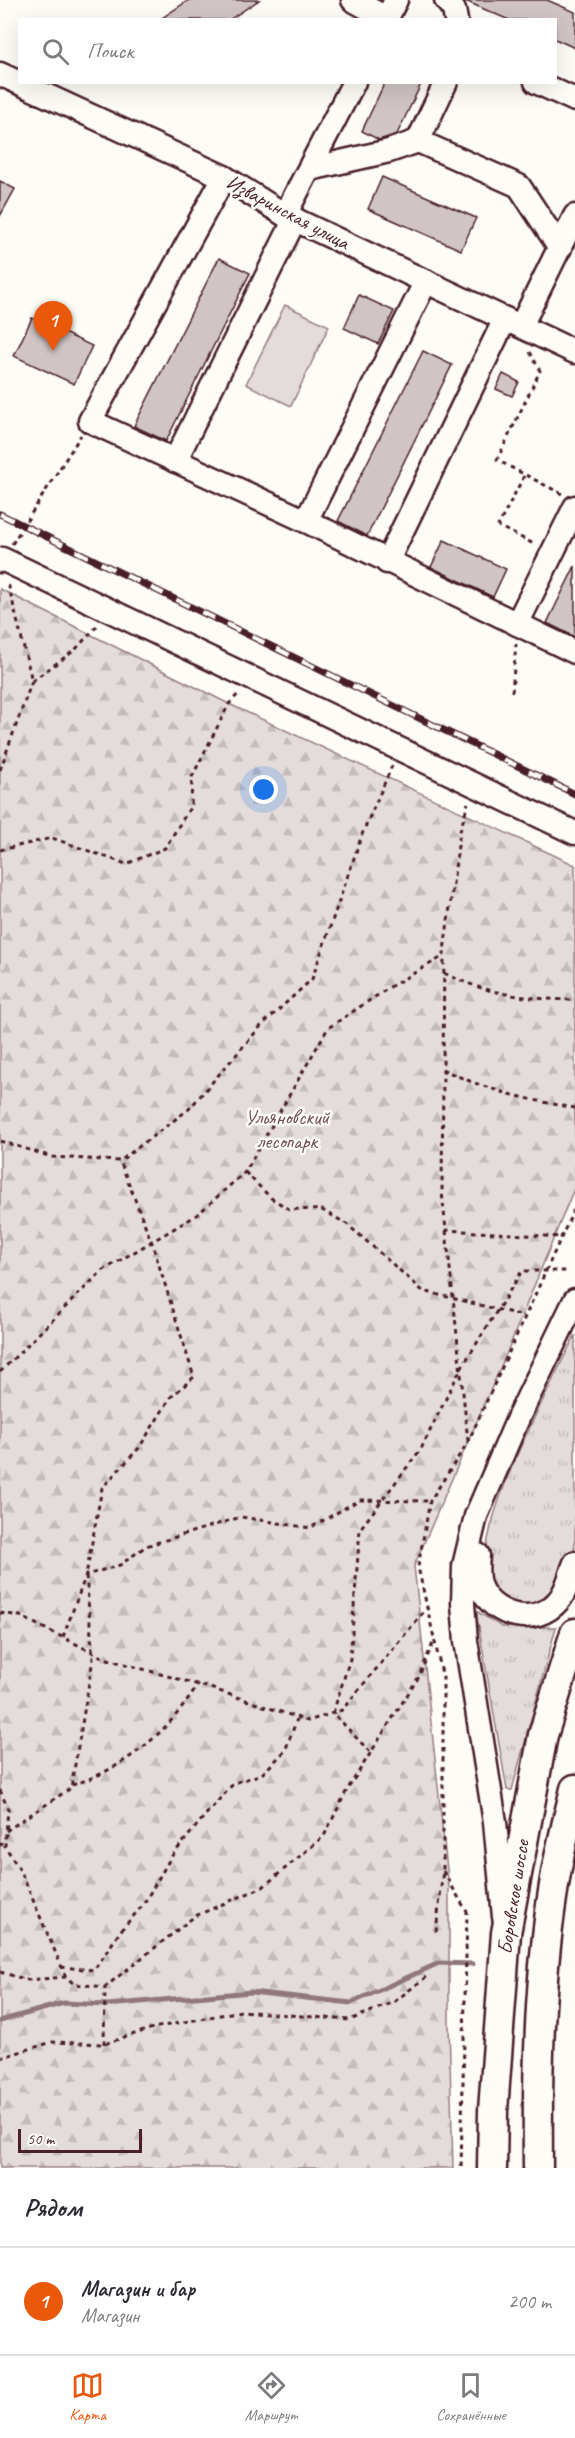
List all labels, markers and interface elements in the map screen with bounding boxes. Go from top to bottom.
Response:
search box [18,18,557,84]
icon: search [39,35,72,68]
text: Поиск [87,37,133,65]
street label: Изваринская улица [222,169,356,257]
pin: 1 [34,302,72,351]
your location [249,775,278,804]
park label: Ульяновский лесопарк [245,1104,330,1154]
street label: Боровское шоссе [491,1837,535,1956]
scale bar [18,2126,142,2154]
text: 50 m [27,2129,54,2149]
text: Рядом [24,2191,82,2224]
text: Магазин и бар [81,2275,195,2303]
text: 1 [39,2289,48,2314]
text: 200 m [508,2289,551,2314]
text: Магазин [81,2303,139,2328]
tab: Карта [69,2369,106,2425]
tab: Маршрут [245,2369,297,2425]
tab: Сохранённые [436,2369,506,2425]

